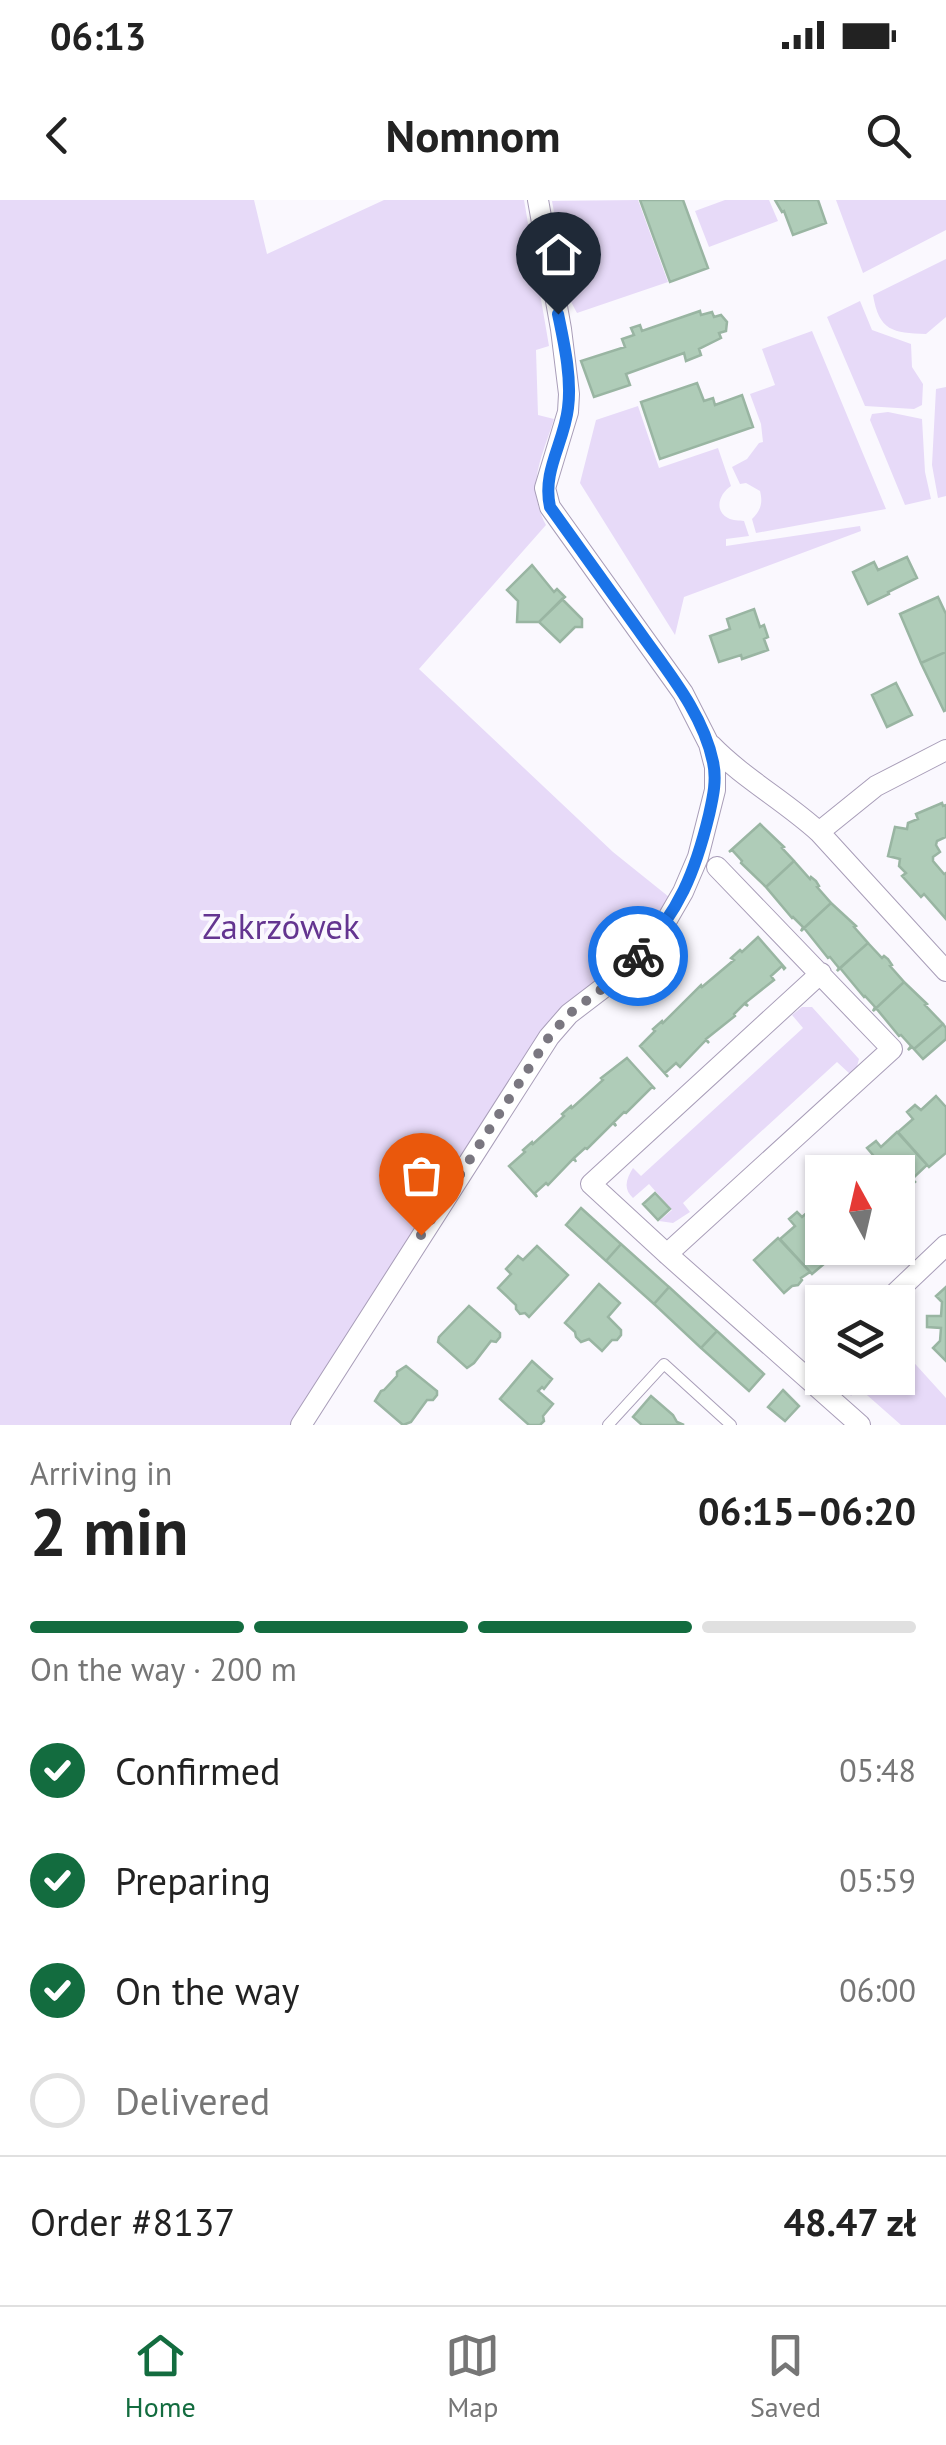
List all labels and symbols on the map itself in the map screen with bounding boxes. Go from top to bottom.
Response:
pin [516,212,601,315]
park label: Zakrzówek [202,903,360,949]
courier [588,906,688,1006]
pin [379,1133,464,1236]
north arrow [805,1155,915,1265]

